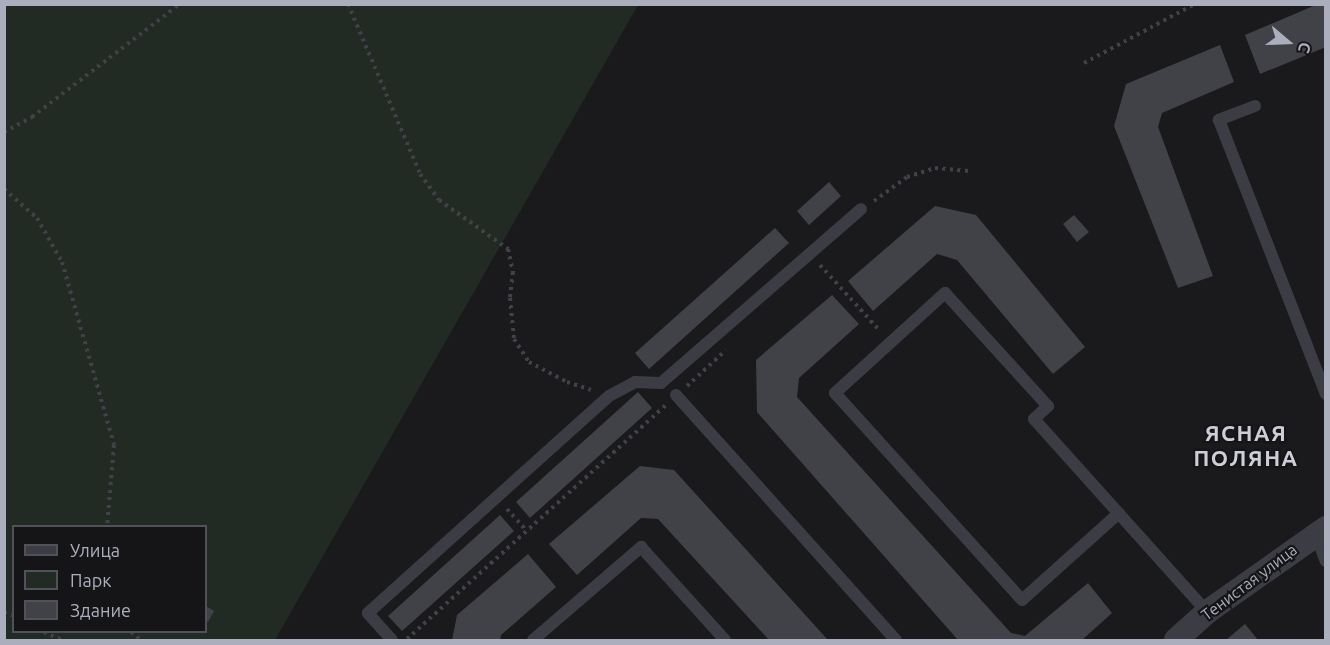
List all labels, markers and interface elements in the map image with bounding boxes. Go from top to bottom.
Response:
north arrow [1258,12,1318,72]
text: С [1295,40,1315,56]
district label: ЯСНАЯ ПОЛЯНА [1193,419,1299,470]
legend [12,525,207,633]
text: Улица [70,540,120,560]
street label: Тенистая улица [1197,540,1301,624]
text: Парк [70,570,111,590]
text: Здание [70,600,131,620]

